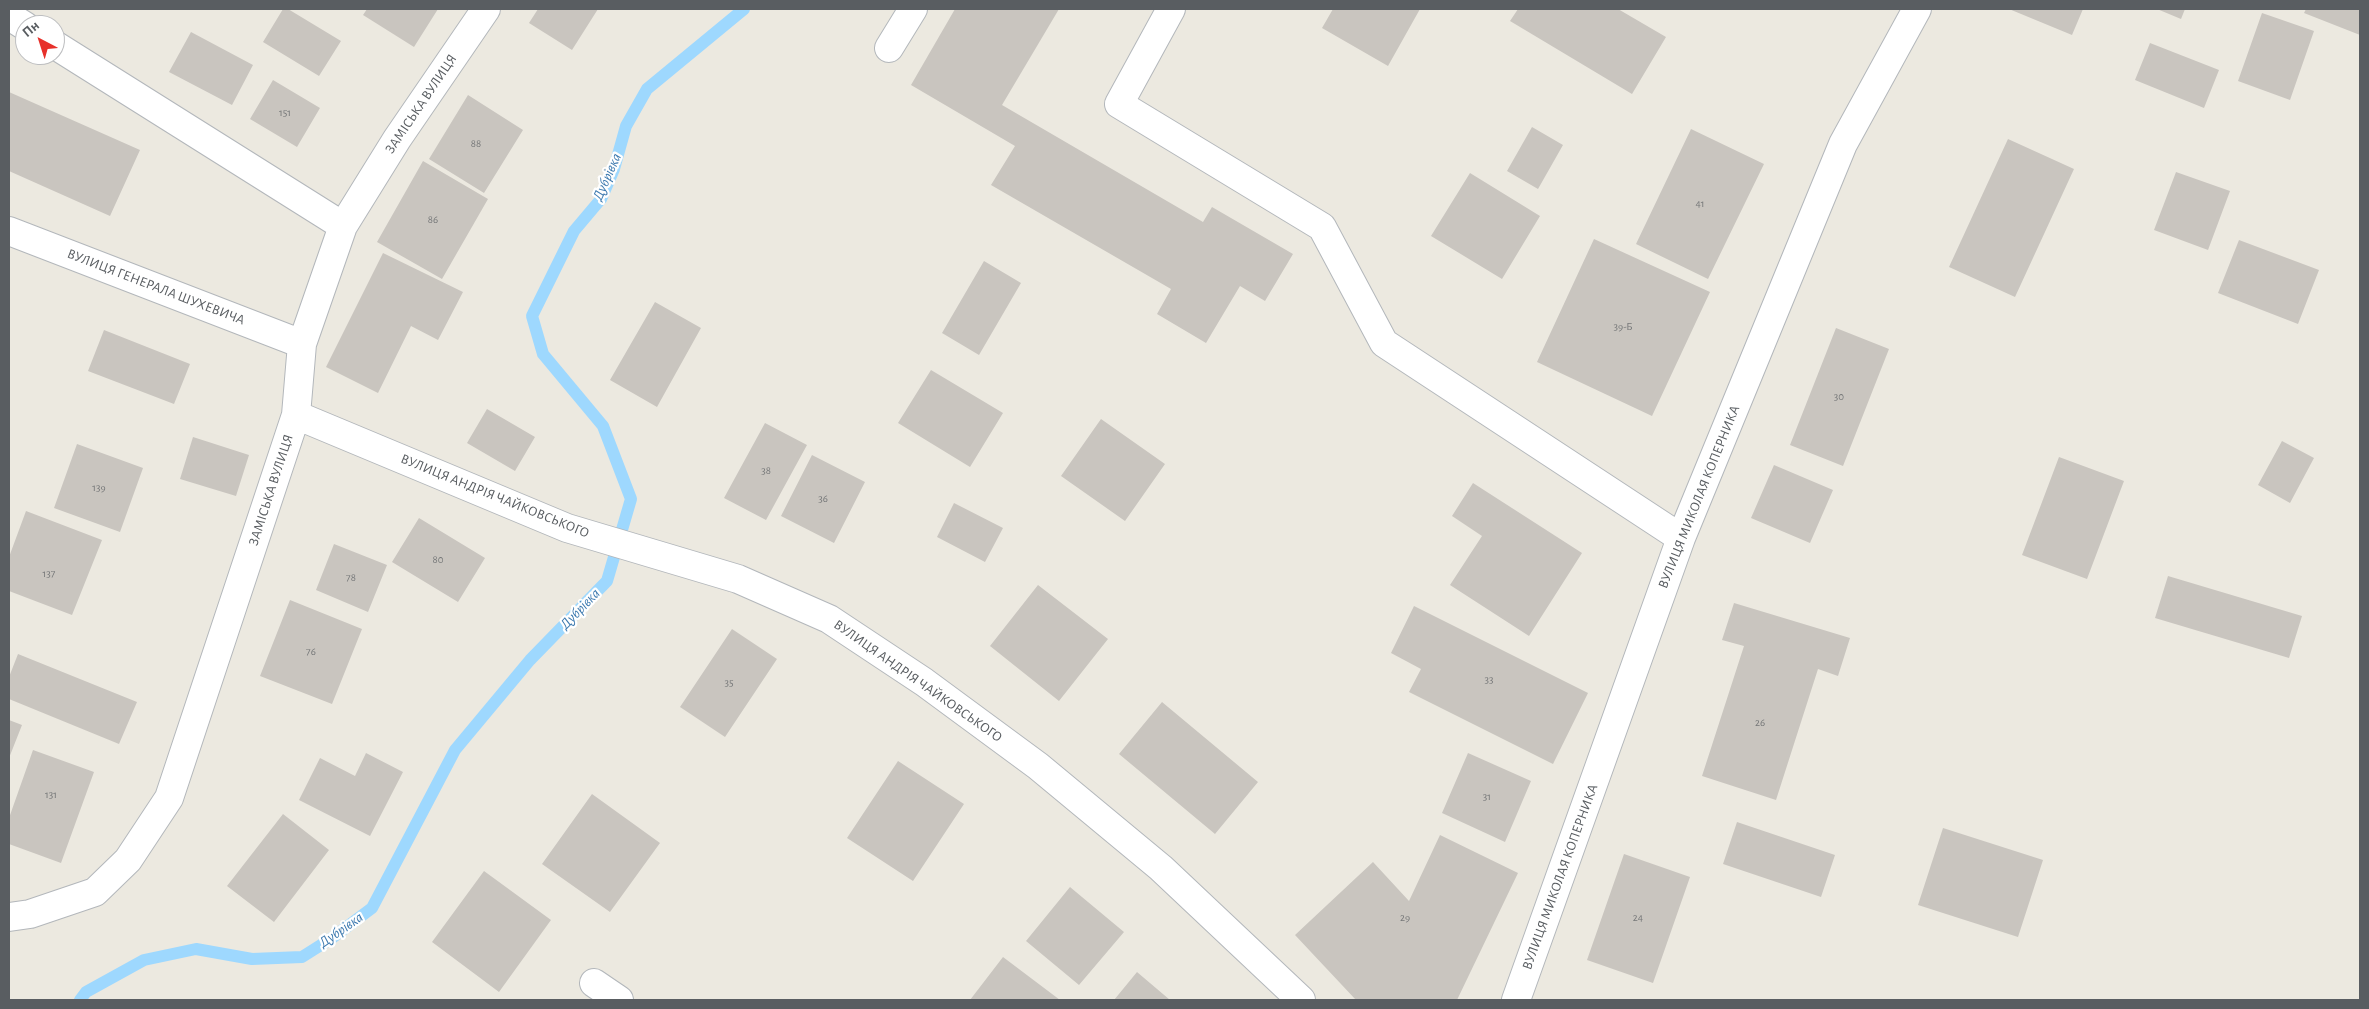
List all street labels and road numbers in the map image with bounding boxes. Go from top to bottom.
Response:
street label: ЗАМІСЬКА ВУЛИЦЯ [382,51,460,157]
street label: ВУЛИЦЯ ГЕНЕРАЛА ШУХЕВИЧА [65,245,247,329]
street label: ВУЛИЦЯ МИКОЛАЯ КОПЕРНИКА [1654,403,1744,591]
street label: ЗАМІСЬКА ВУЛИЦЯ [245,432,297,548]
street label: ВУЛИЦЯ АНДРІЯ ЧАЙКОВСЬКОГО [398,450,592,542]
street label: ВУЛИЦЯ АНДРІЯ ЧАЙКОВСЬКОГО [830,616,1006,746]
street label: ВУЛИЦЯ МИКОЛАЯ КОПЕРНИКА [1519,782,1601,972]

